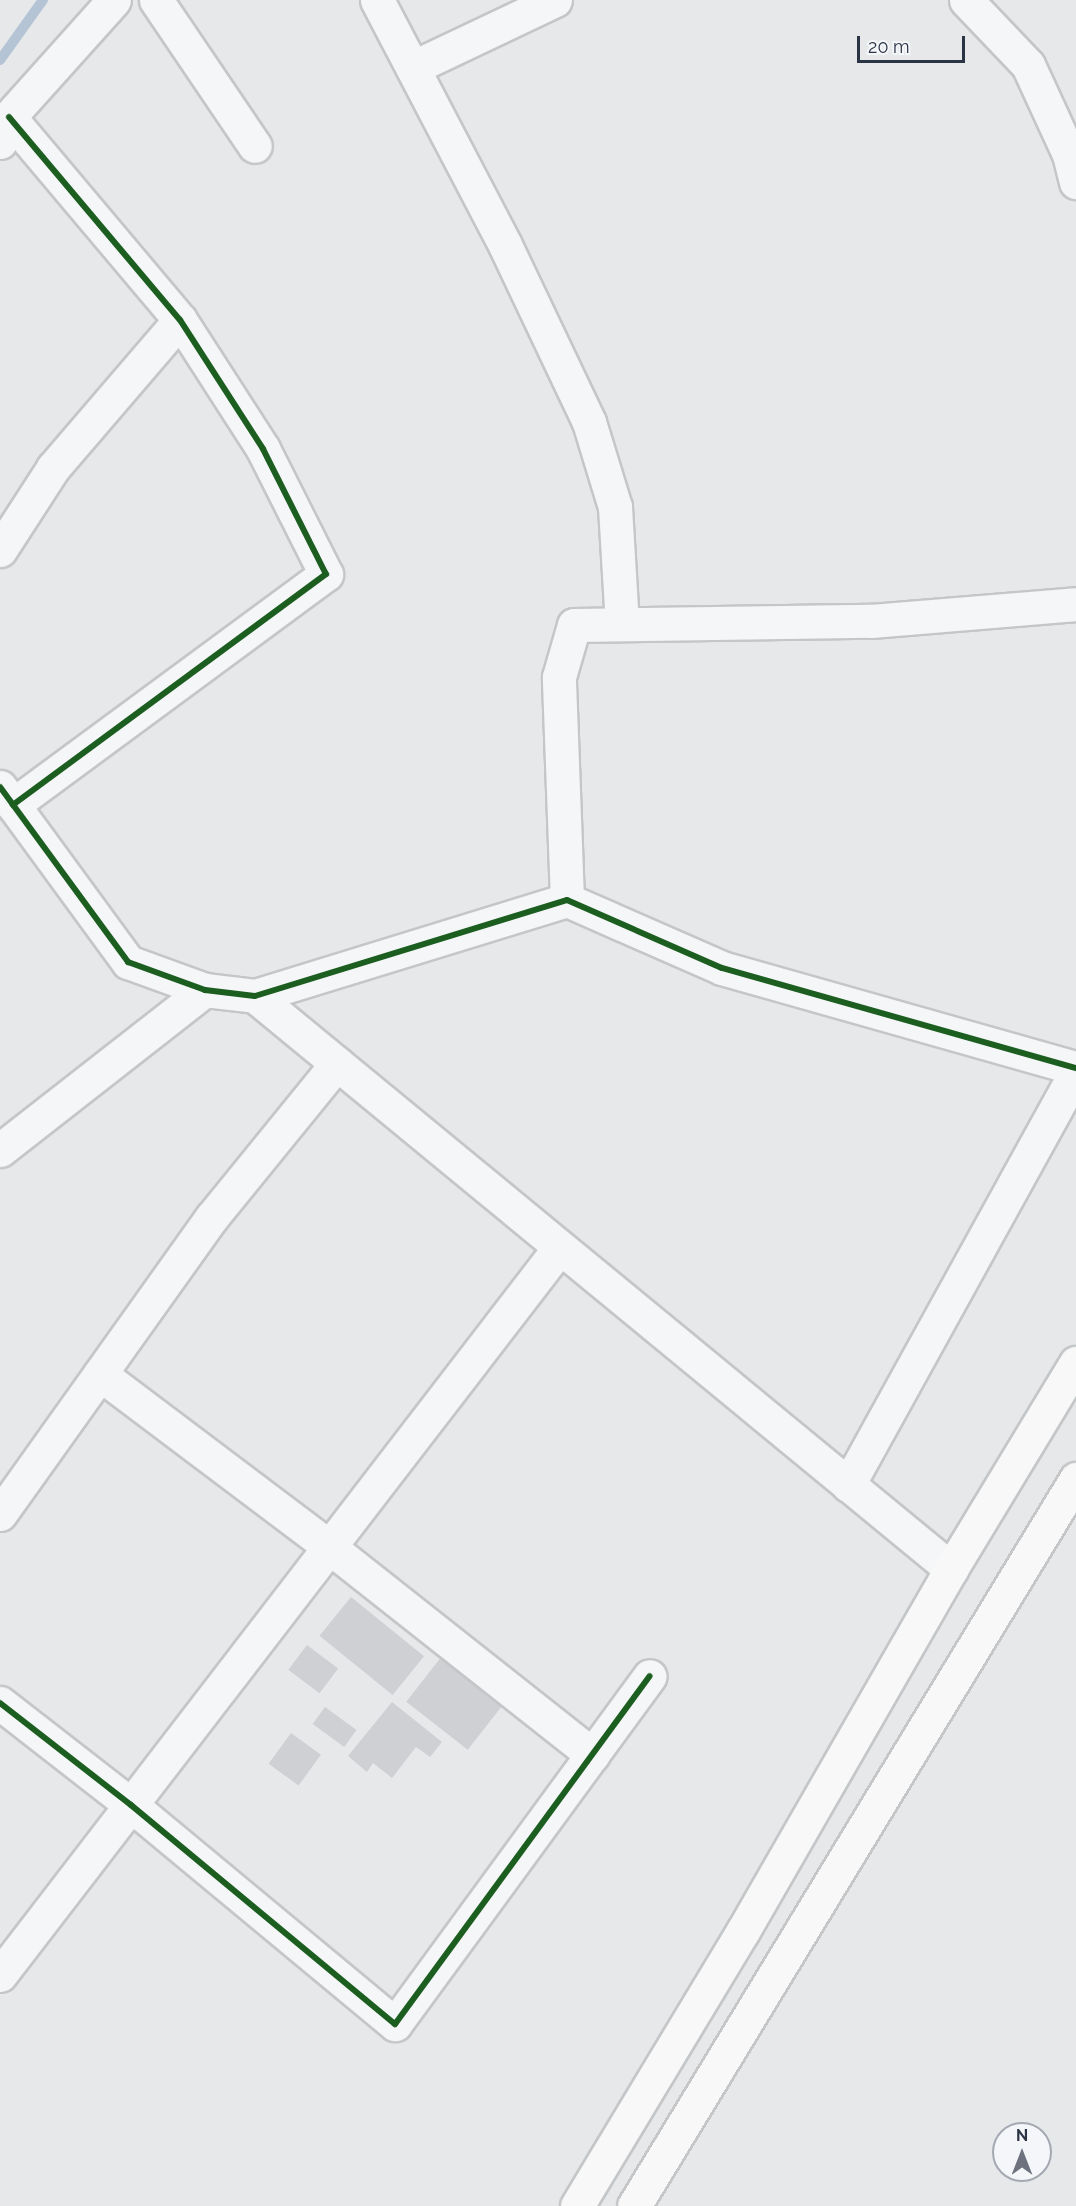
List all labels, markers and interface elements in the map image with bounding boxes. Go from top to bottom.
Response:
scale bar [860,24,968,62]
text: 20 m [868,36,910,57]
north arrow [992,2122,1052,2182]
text: N [1016,2126,1028,2145]

